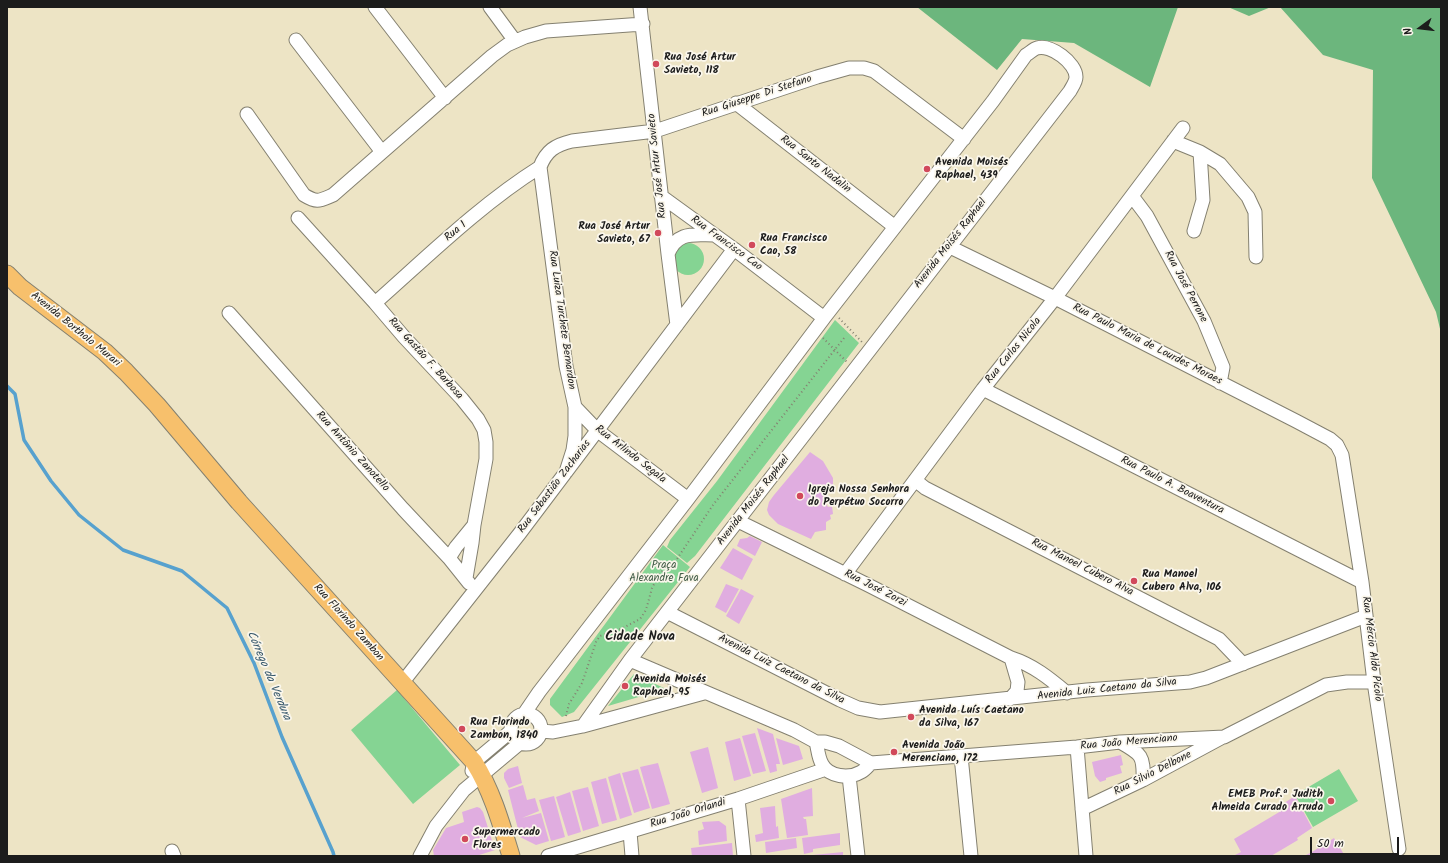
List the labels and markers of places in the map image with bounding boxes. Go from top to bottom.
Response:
place label: Rua José Artur Savieto, 118 [664,51,736,77]
marker: Rua José Artur Savieto, 118 [651,59,661,69]
place label: Avenida Moisés Raphael, 439 [935,156,1008,182]
marker: Avenida Moisés Raphael, 439 [922,164,932,174]
place label: Rua José Artur Savieto, 67 [578,220,650,246]
marker: Rua José Artur Savieto, 67 [653,228,663,238]
place label: Rua Francisco Cao, 58 [760,232,827,258]
marker: Rua Francisco Cao, 58 [747,240,757,250]
place label: Igreja Nossa Senhora do Perpétuo Socorro [808,483,909,509]
marker: Igreja Nossa Senhora do Perpétuo Socorro [795,491,805,501]
place label: Rua Manoel Cubero Alva, 106 [1142,568,1221,594]
marker: Rua Manoel Cubero Alva, 106 [1129,576,1139,586]
place label: Avenida Moisés Raphael, 95 [633,673,706,699]
marker: Avenida Moisés Raphael, 95 [620,681,630,691]
place label: Avenida Luís Caetano da Silva, 167 [919,704,1024,730]
marker: Avenida Luís Caetano da Silva, 167 [906,712,916,722]
place label: Rua Florindo Zambon, 1840 [470,716,538,742]
marker: Rua Florindo Zambon, 1840 [457,724,467,734]
place label: Avenida João Merenciano, 172 [902,739,978,765]
marker: Avenida João Merenciano, 172 [889,747,899,757]
place label: EMEB Prof.ª Judith Almeida Curado Arruda [1211,788,1323,814]
marker: EMEB Prof.ª Judith Almeida Curado Arruda [1326,796,1336,806]
place label: Supermercado Flores [473,826,540,852]
marker: Supermercado Flores [460,834,470,844]

